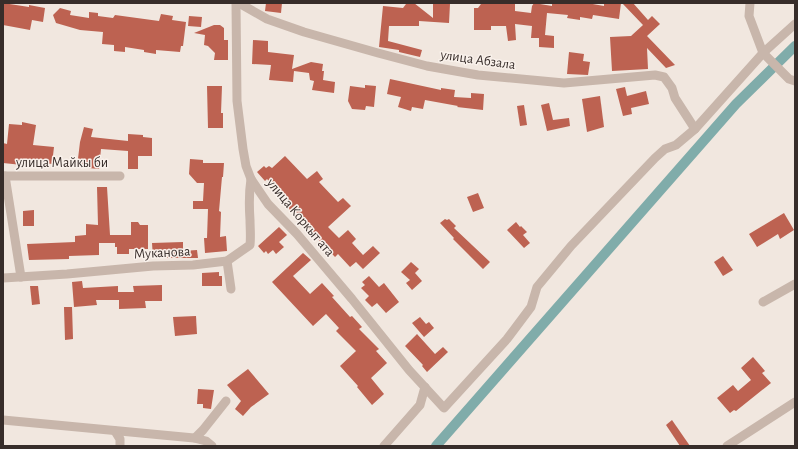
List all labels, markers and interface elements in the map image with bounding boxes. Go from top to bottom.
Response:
street label: улица Абзала [438,48,517,72]
street label: улица Майкы би [15,156,108,170]
street label: улица Коркыт ата [263,175,337,260]
street label: Муканова [133,244,191,261]

